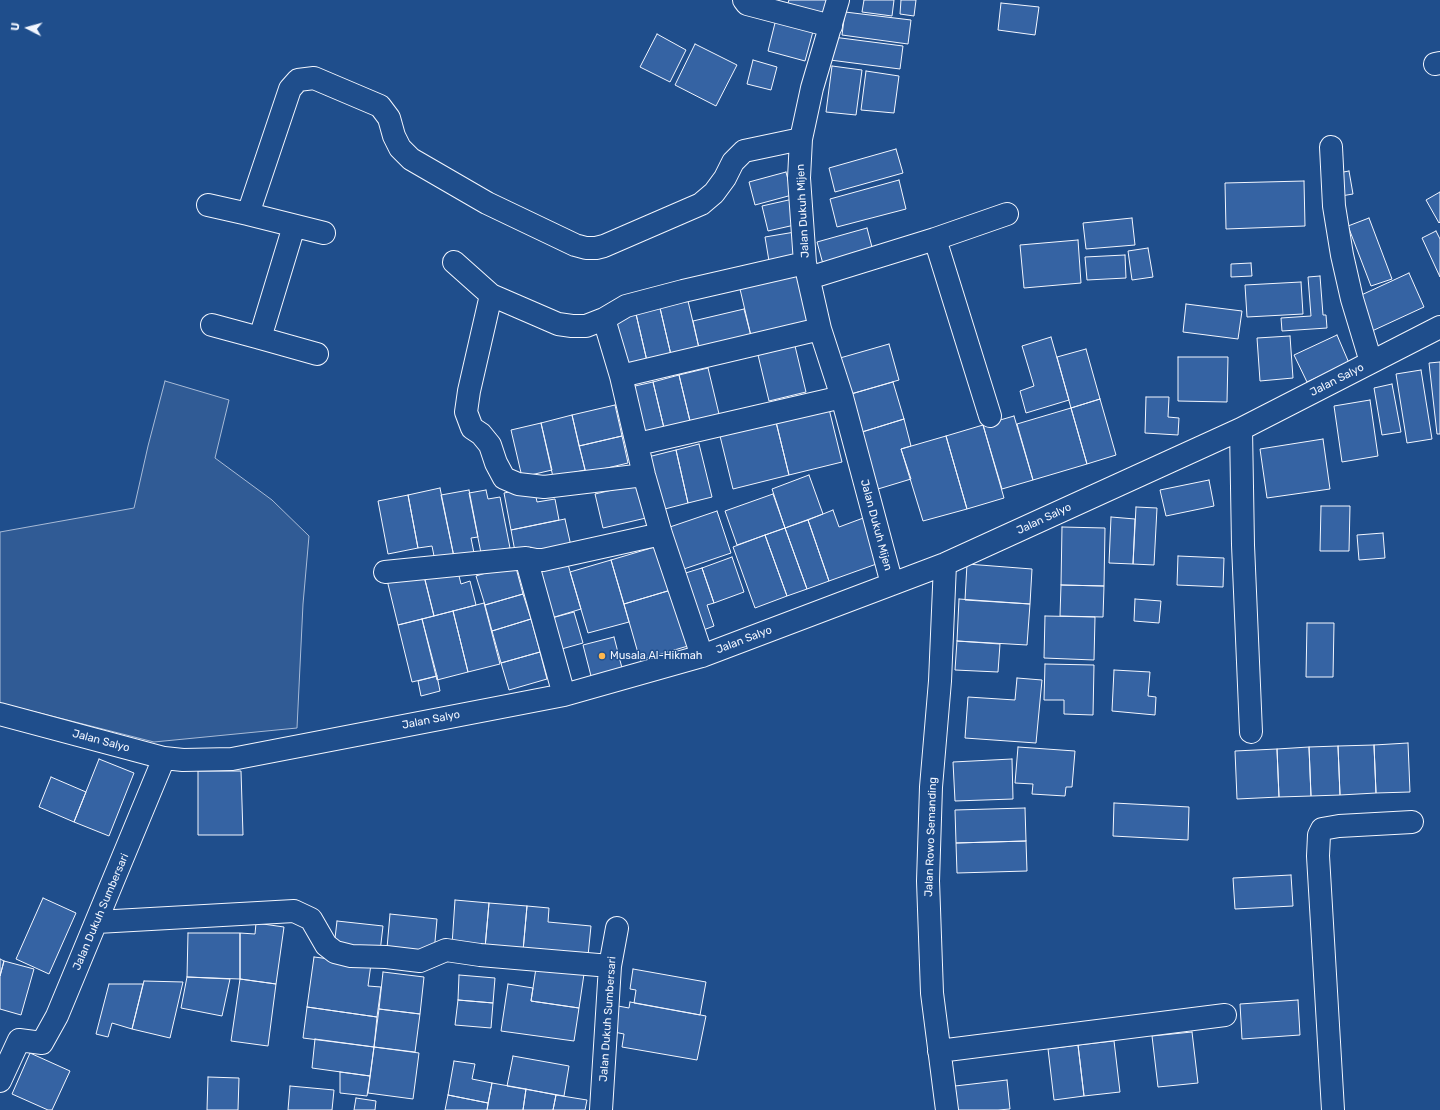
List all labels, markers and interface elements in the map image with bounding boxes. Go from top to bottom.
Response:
north arrow [8,8,48,48]
text: U [9,22,22,31]
street label: Jalan Dukuh Mijen [794,164,812,258]
street label: Jalan Salyo [1308,361,1366,399]
street label: Jalan Dukuh Mijen [857,478,895,572]
street label: Jalan Salyo [1015,501,1073,537]
street label: Jalan Salyo [714,623,774,657]
place label: Musala Al-Hikmah [610,649,703,663]
marker: Musala Al-Hikmah [597,651,607,661]
street label: Jalan Salyo [401,708,461,732]
street label: Jalan Salyo [71,727,131,755]
street label: Jalan Rowo Semanding [922,777,940,897]
street label: Jalan Dukuh Sumbersari [70,852,132,972]
street label: Jalan Dukuh Sumbersari [597,956,619,1082]

